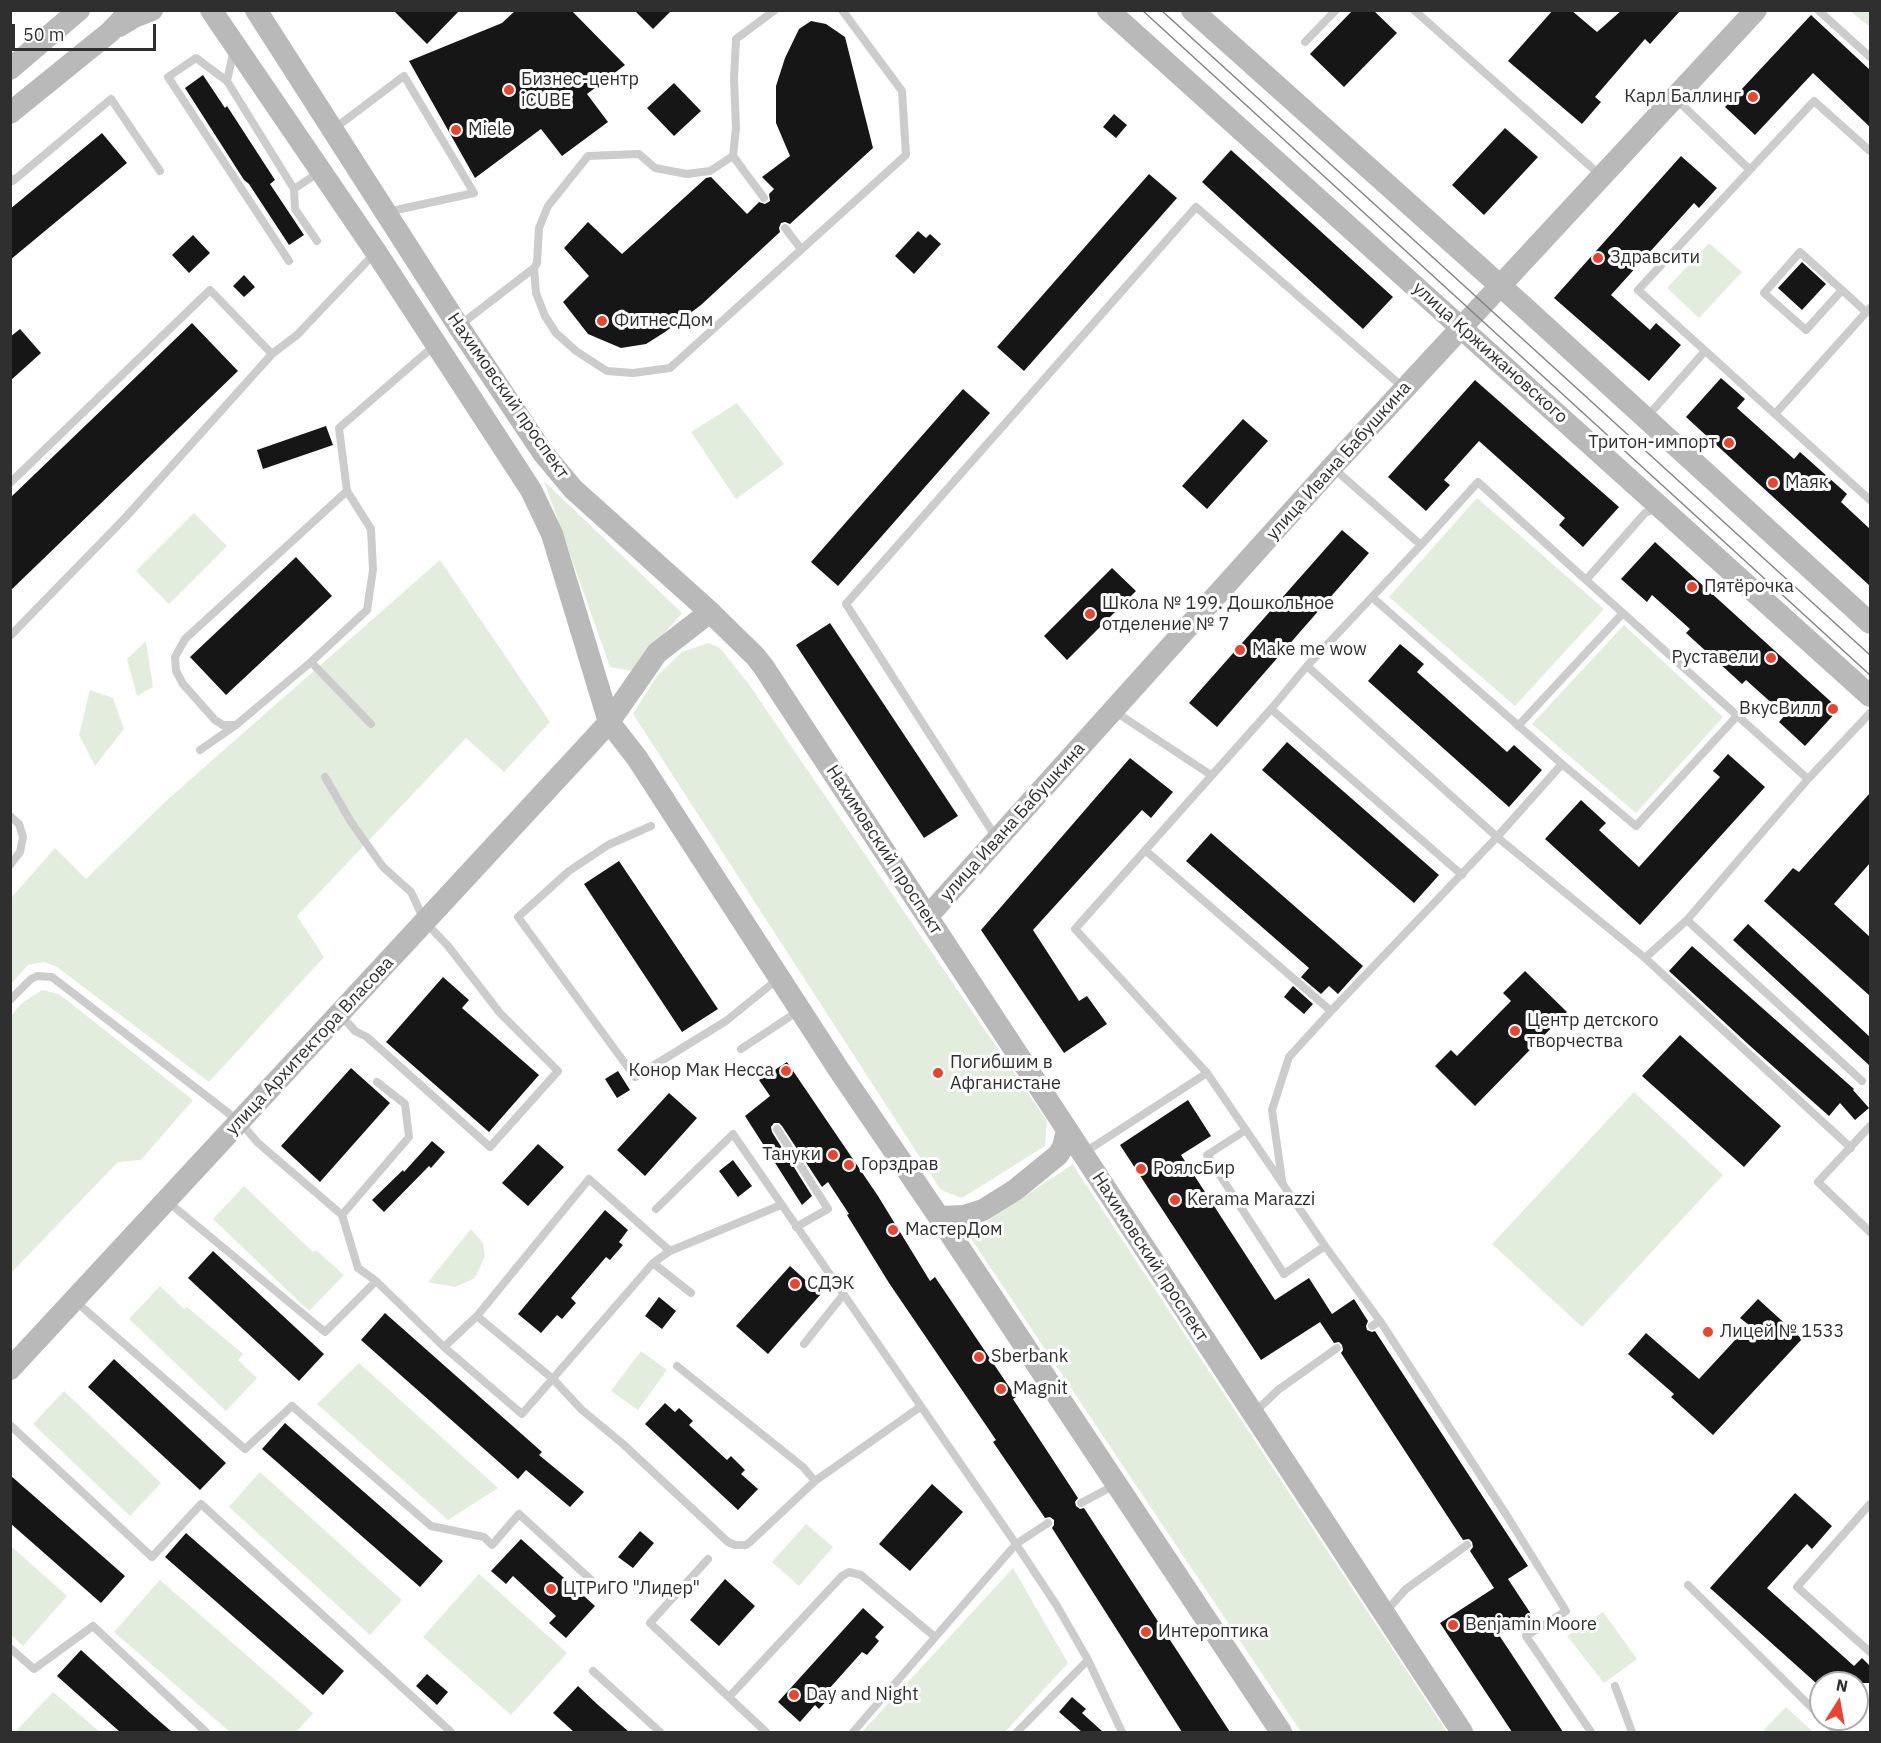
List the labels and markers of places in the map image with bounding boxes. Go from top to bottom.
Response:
place label: Бизнес-центр iCUBE [521,69,639,112]
marker: Бизнес-центр iCUBE [502,83,516,97]
place label: Карл Баллинг [1624,86,1741,108]
marker: Карл Баллинг [1746,90,1760,104]
place label: Miele [468,119,512,141]
marker: Miele [449,123,463,137]
place label: Здравсити [1610,247,1700,269]
marker: Здравсити [1591,251,1605,265]
place label: ФитнесДом [614,310,713,332]
marker: ФитнесДом [595,314,609,328]
place label: Тритон-импорт [1588,432,1717,454]
marker: Тритон-импорт [1722,436,1736,450]
place label: Маяк [1785,472,1829,494]
marker: Маяк [1766,476,1780,490]
place label: Пятёрочка [1704,576,1794,598]
marker: Пятёрочка [1685,580,1699,594]
place label: Школа № 199. Дошкольное отделение № 7 [1102,593,1334,636]
marker: Школа № 199. Дошкольное отделение № 7 [1083,607,1097,621]
place label: Make me wow [1252,639,1367,661]
marker: Make me wow [1233,643,1247,657]
place label: Руставели [1671,647,1759,669]
marker: Руставели [1764,651,1778,665]
place label: ВкусВилл [1739,698,1821,720]
marker: ВкусВилл [1826,702,1840,716]
place label: Центр детского творчества [1527,1010,1659,1052]
marker: Центр детского творчества [1508,1024,1522,1038]
place label: Погибшим в Афганистане [950,1052,1061,1094]
place label: Конор Мак Несса [629,1060,774,1082]
marker: Конор Мак Несса [779,1064,793,1078]
marker: Погибшим в Афганистане [931,1066,945,1080]
place label: Тануки [762,1144,821,1166]
marker: Тануки [826,1148,840,1162]
place label: Горздрав [861,1154,939,1176]
marker: Горздрав [842,1158,856,1172]
place label: РоялсБир [1153,1158,1235,1180]
marker: РоялсБир [1134,1162,1148,1176]
place label: Kerama Marazzi [1187,1189,1315,1211]
marker: Kerama Marazzi [1168,1193,1182,1207]
place label: МастерДом [905,1219,1003,1241]
marker: МастерДом [886,1223,900,1237]
place label: СДЭК [807,1273,854,1295]
marker: СДЭК [788,1277,802,1291]
place label: Лицей № 1533 [1720,1321,1844,1343]
marker: Лицей № 1533 [1701,1325,1715,1339]
place label: Sberbank [991,1346,1068,1368]
marker: Sberbank [972,1350,986,1364]
place label: Magnit [1013,1378,1068,1400]
marker: Magnit [994,1382,1008,1396]
place label: ЦТРиГО "Лидер" [563,1578,700,1600]
marker: ЦТРиГО "Лидер" [544,1582,558,1596]
place label: Benjamin Moore [1465,1614,1597,1636]
marker: Benjamin Moore [1446,1618,1460,1632]
place label: Интероптика [1158,1621,1269,1643]
marker: Интероптика [1139,1625,1153,1639]
place label: Day and Night [806,1684,919,1706]
marker: Day and Night [787,1688,801,1702]

